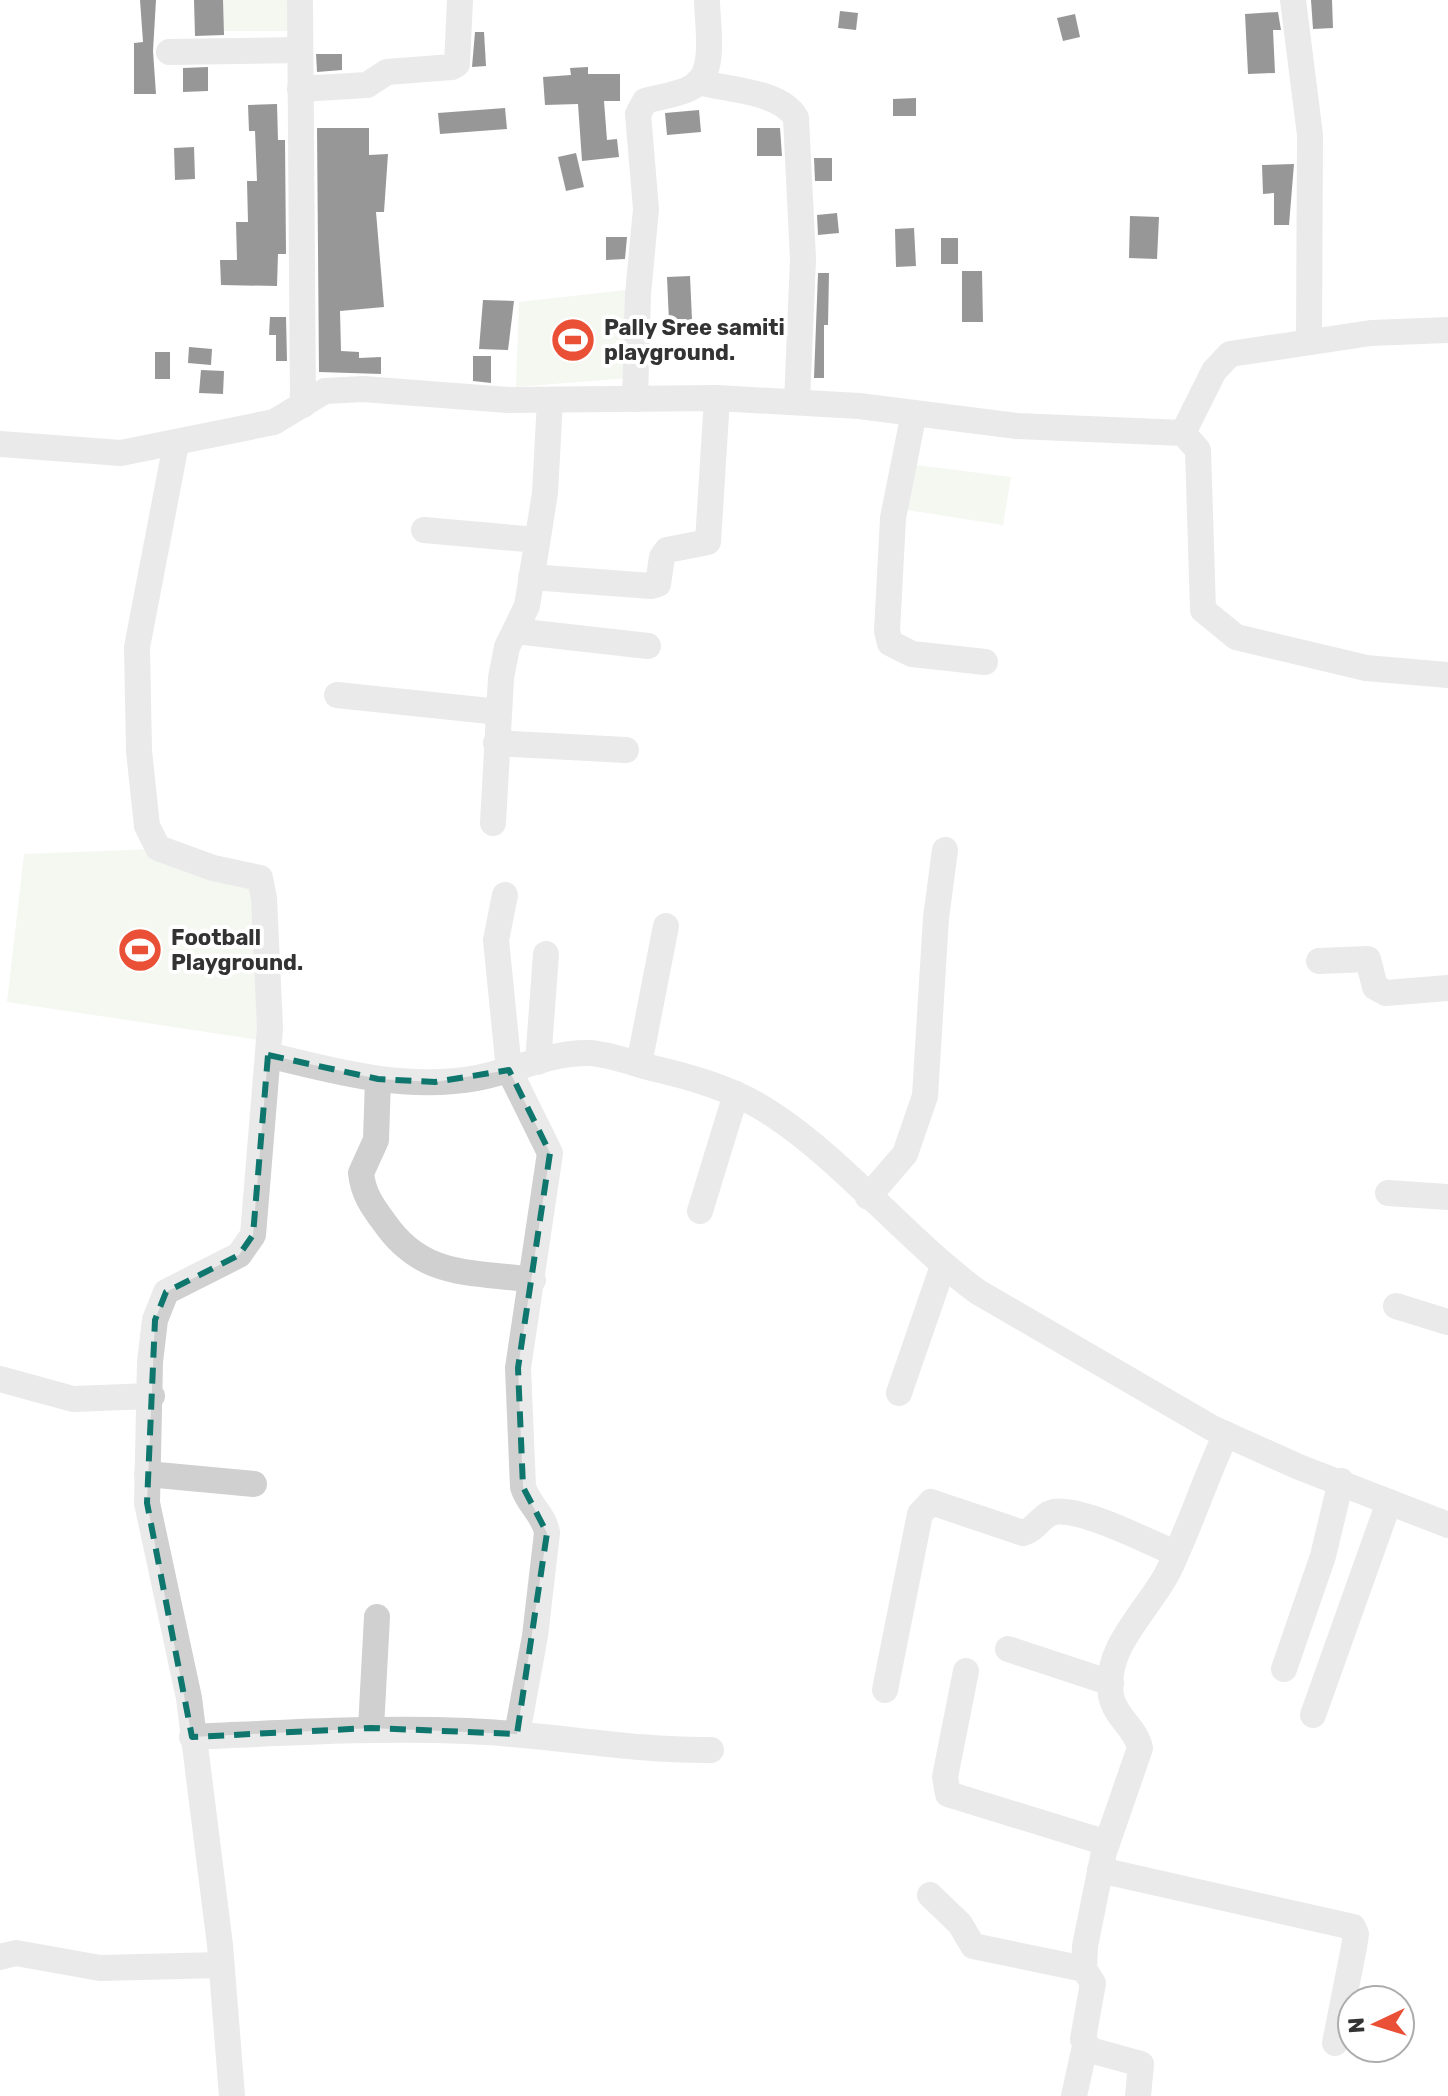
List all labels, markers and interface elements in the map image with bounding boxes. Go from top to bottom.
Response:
place label: Pally Sree samiti playground. [604,314,785,366]
sports icon: Pally Sree samiti playground. [549,316,597,364]
place label: Football Playground. [171,924,303,976]
sports icon: Football Playground. [116,926,164,974]
north arrow [1336,1984,1416,2064]
text: N [1343,2017,1371,2034]

